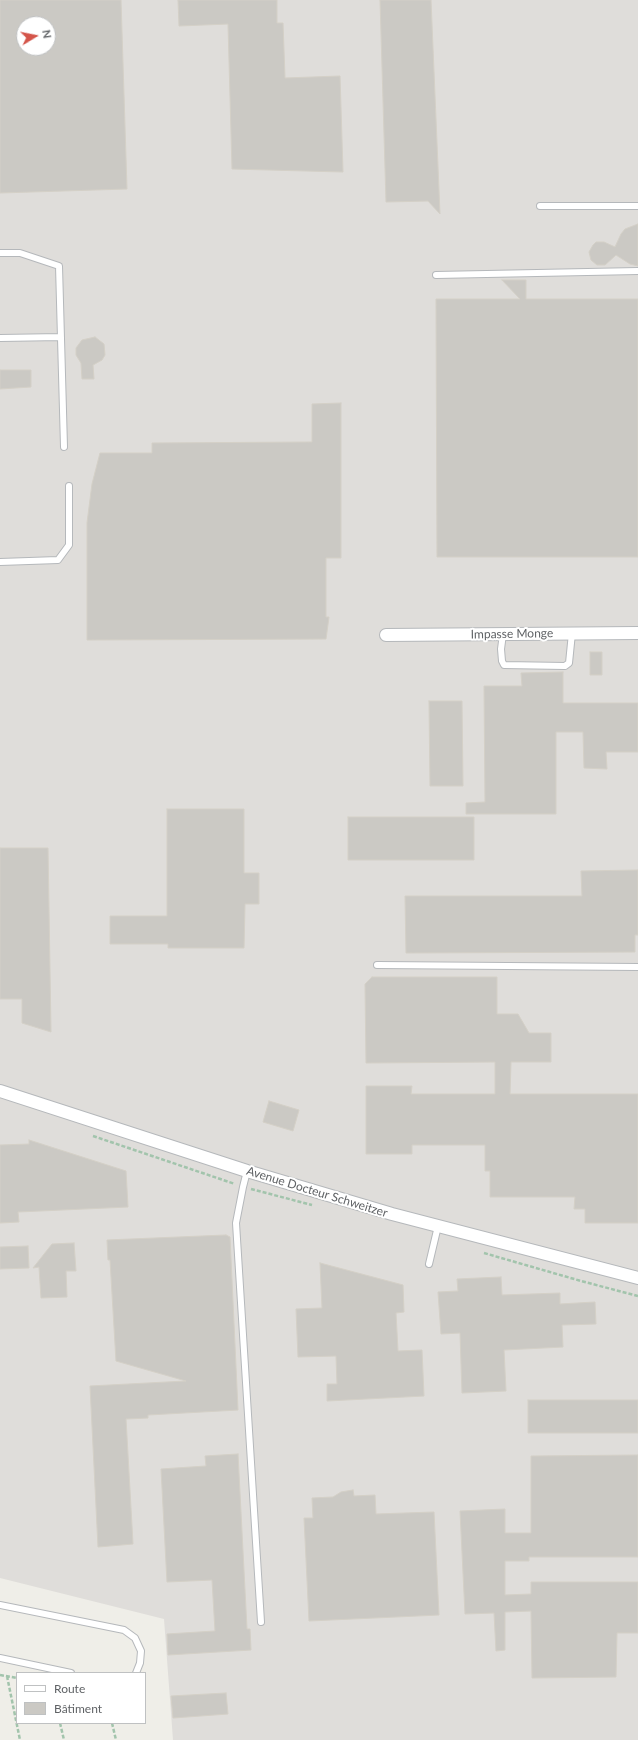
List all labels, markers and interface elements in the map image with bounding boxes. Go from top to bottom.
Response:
north arrow [16,16,56,56]
text: N [40,29,54,39]
street label: Impasse Monge [471,626,553,642]
street label: Avenue Docteur Schweitzer [245,1164,389,1220]
legend [16,1672,146,1724]
text: Route [54,1681,85,1696]
text: Bâtiment [54,1701,102,1716]

